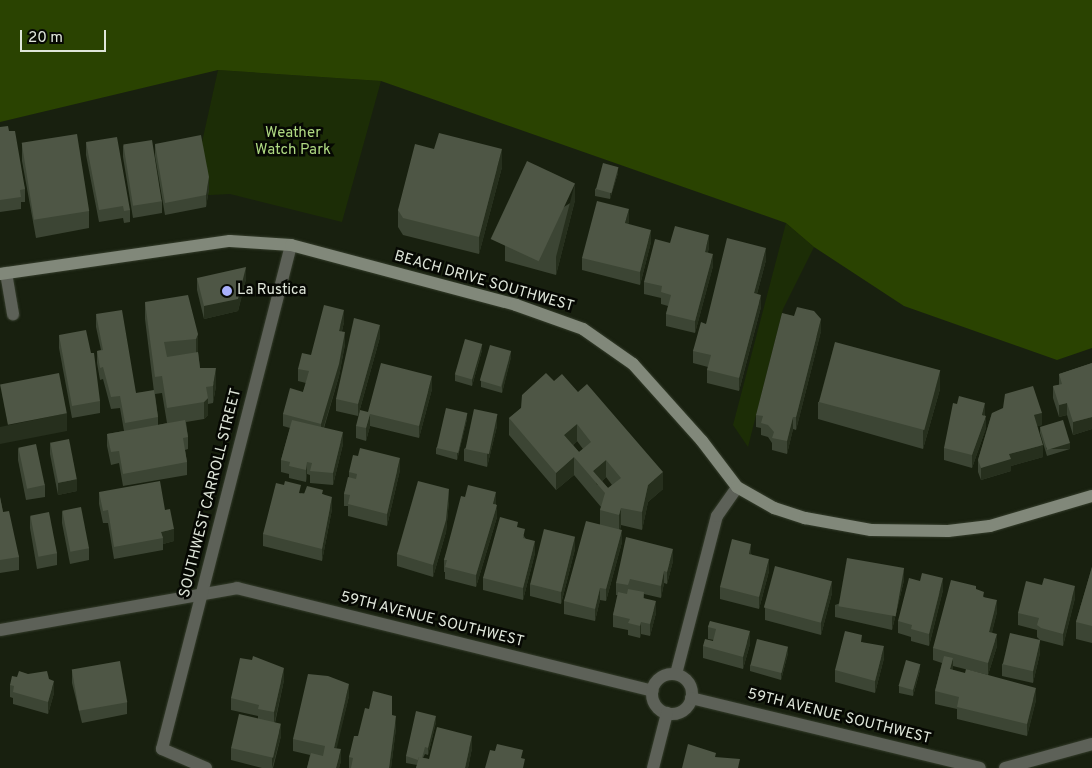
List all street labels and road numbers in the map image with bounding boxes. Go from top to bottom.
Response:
street label: BEACH DRIVE SOUTHWEST [392,248,576,316]
street label: SOUTHWEST CARROLL STREET [176,386,246,600]
street label: 59TH AVENUE SOUTHWEST [338,588,526,652]
street label: 59TH AVENUE SOUTHWEST [745,685,933,749]

